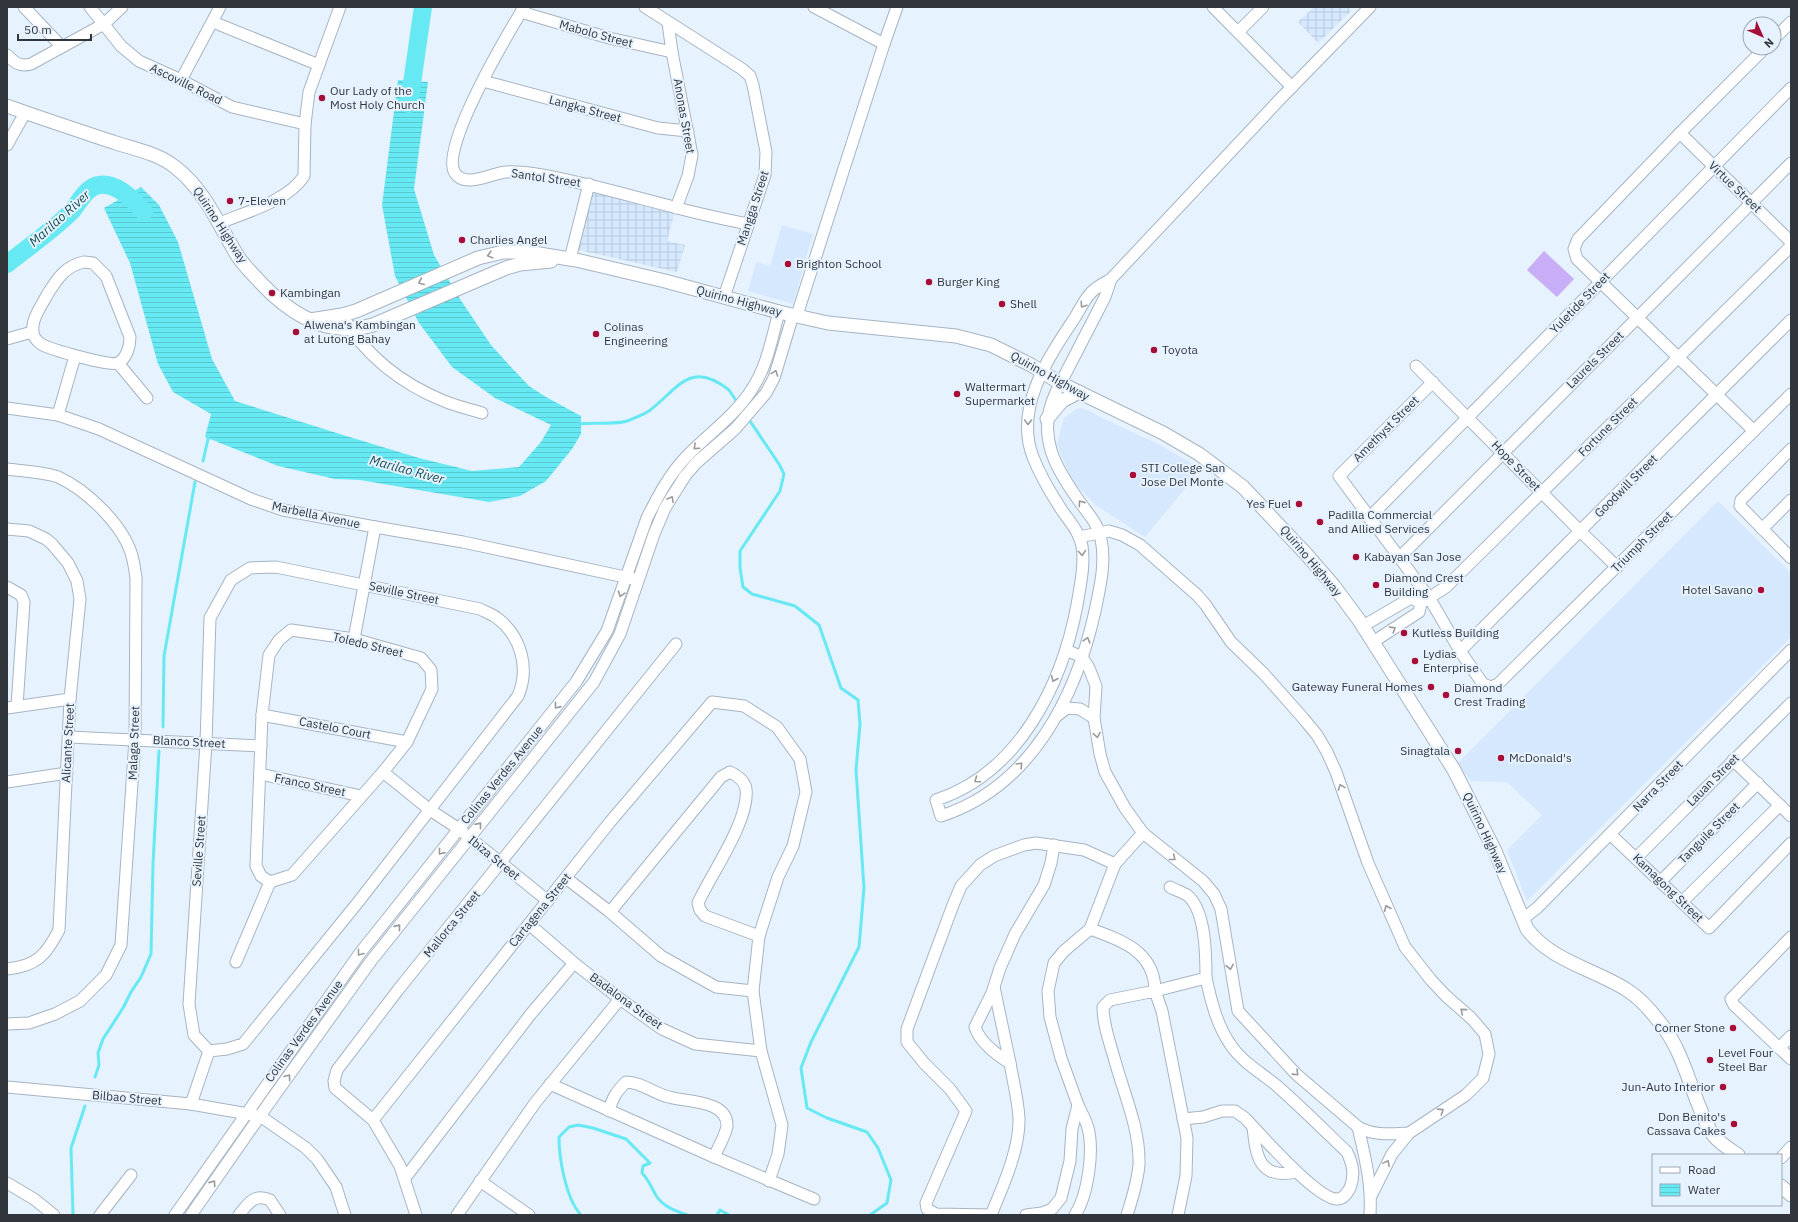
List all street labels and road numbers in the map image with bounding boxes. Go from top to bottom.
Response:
street label: Mabolo Street [558,16,635,51]
street label: Ascoville Road [148,60,225,108]
street label: Anonas Street [671,77,698,155]
street label: Langka Street [547,92,623,125]
street label: Virtue Street [1706,158,1765,216]
street label: Santol Street [510,165,582,190]
street label: Mangga Street [733,169,772,247]
street label: Quirino Highway [190,184,251,266]
street label: Yuletide Street [1546,269,1613,337]
street label: Quirino Highway [695,282,784,319]
street label: Laurels Street [1563,328,1626,391]
street label: Quirino Highway [1008,348,1092,403]
street label: Amethyst Street [1349,392,1422,465]
street label: Fortune Street [1575,394,1640,459]
street label: Hope Street [1489,437,1544,494]
street label: Goodwill Street [1591,451,1660,520]
street label: Marbella Avenue [271,498,362,531]
street label: Triumph Street [1608,508,1675,575]
street label: Quirino Highway [1277,522,1345,599]
street label: Seville Street [368,578,440,607]
street label: Toledo Street [331,629,405,661]
street label: Alicante Street [58,703,77,783]
street label: Malaga Street [125,706,142,780]
street label: Castelo Court [298,713,372,742]
street label: Colinas Verdes Avenue [457,722,546,827]
street label: Blanco Street [152,732,226,751]
street label: Lauan Street [1683,750,1742,809]
street label: Narra Street [1629,757,1686,815]
street label: Franco Street [273,770,347,799]
street label: Quirino Highway [1460,790,1511,876]
street label: Tanguile Street [1675,799,1743,867]
street label: Seville Street [189,815,208,887]
street label: Ibiza Street [465,832,523,883]
street label: Kamagong Street [1630,850,1707,925]
street label: Cartagena Street [505,870,574,950]
street label: Mallorca Street [420,887,483,960]
street label: Badalona Street [587,969,666,1032]
street label: Colinas Verdes Avenue [262,976,346,1085]
street label: Bilbao Street [92,1087,163,1108]

